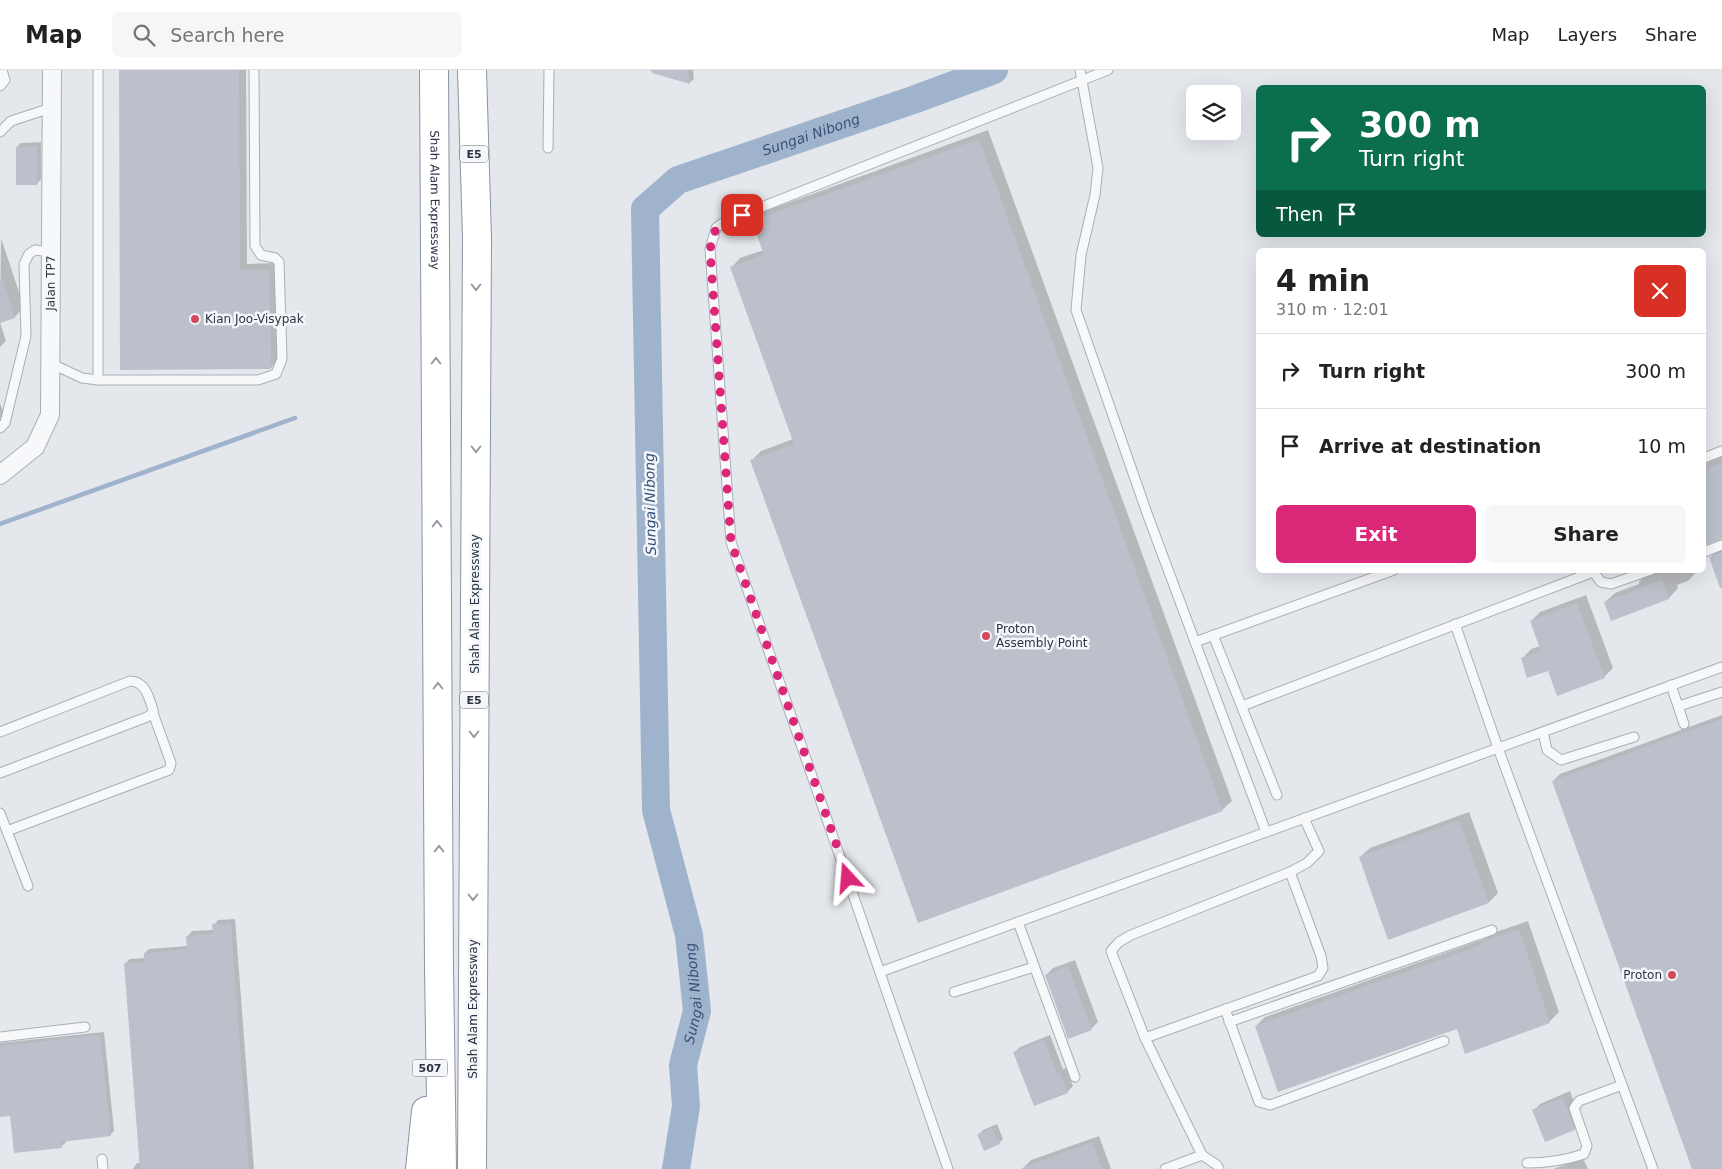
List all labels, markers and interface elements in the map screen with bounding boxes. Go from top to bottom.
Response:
search box [112,12,462,57]
text: Map [25,21,82,49]
icon: search [130,21,158,49]
text: Search here [170,24,284,46]
text: Map [1491,24,1529,45]
text: Layers [1557,24,1617,45]
text: Share [1645,24,1697,45]
map controls [1186,85,1241,140]
button: layers [1186,85,1241,140]
icon: right [1276,105,1341,170]
text: 300 m [1359,105,1481,145]
water label: Sungai Nibong [760,111,862,159]
street label: Shah Alam Expressway [427,130,442,270]
road number: E5 [460,146,488,162]
text: Turn right [1359,146,1464,171]
pin [721,194,763,236]
icon: arrive [1333,200,1361,228]
icon: arrive [728,201,756,229]
text: Then [1276,203,1323,225]
street label: Jalan TP7 [44,255,58,312]
text: 4 min [1276,263,1370,298]
button: close [1634,265,1686,317]
one-way arrow [471,283,481,291]
text: 310 m · 12:01 [1276,300,1389,319]
place label: Kian Joo-Visypak [205,312,304,326]
marker: Kian Joo-Visypak [189,313,201,325]
one-way arrow [431,357,441,364]
icon: right [1276,357,1304,385]
text: Turn right [1319,360,1425,382]
text: 300 m [1625,360,1686,382]
icon: arrive [1276,432,1304,460]
text: Arrive at destination [1319,435,1541,457]
text: 10 m [1637,435,1686,457]
one-way arrow [471,446,481,453]
water label: Sungai Nibong [641,453,659,555]
button: Exit [1276,505,1476,563]
button: Share [1486,505,1686,563]
one-way arrow [432,519,442,527]
street label: Shah Alam Expressway [468,534,482,674]
place label: Proton Assembly Point [996,622,1088,650]
marker: Proton Assembly Point [980,630,992,642]
one-way arrow [433,682,443,690]
road number: E5 [460,692,488,708]
one-way arrow [469,730,479,738]
one-way arrow [433,844,444,852]
position arrow [821,851,873,903]
one-way arrow [468,893,478,901]
street label: Shah Alam Expressway [466,939,480,1079]
water label: Sungai Nibong [681,942,705,1046]
place label: Proton [1623,968,1662,982]
marker: Proton [1666,969,1678,981]
road number: 507 [412,1060,448,1076]

